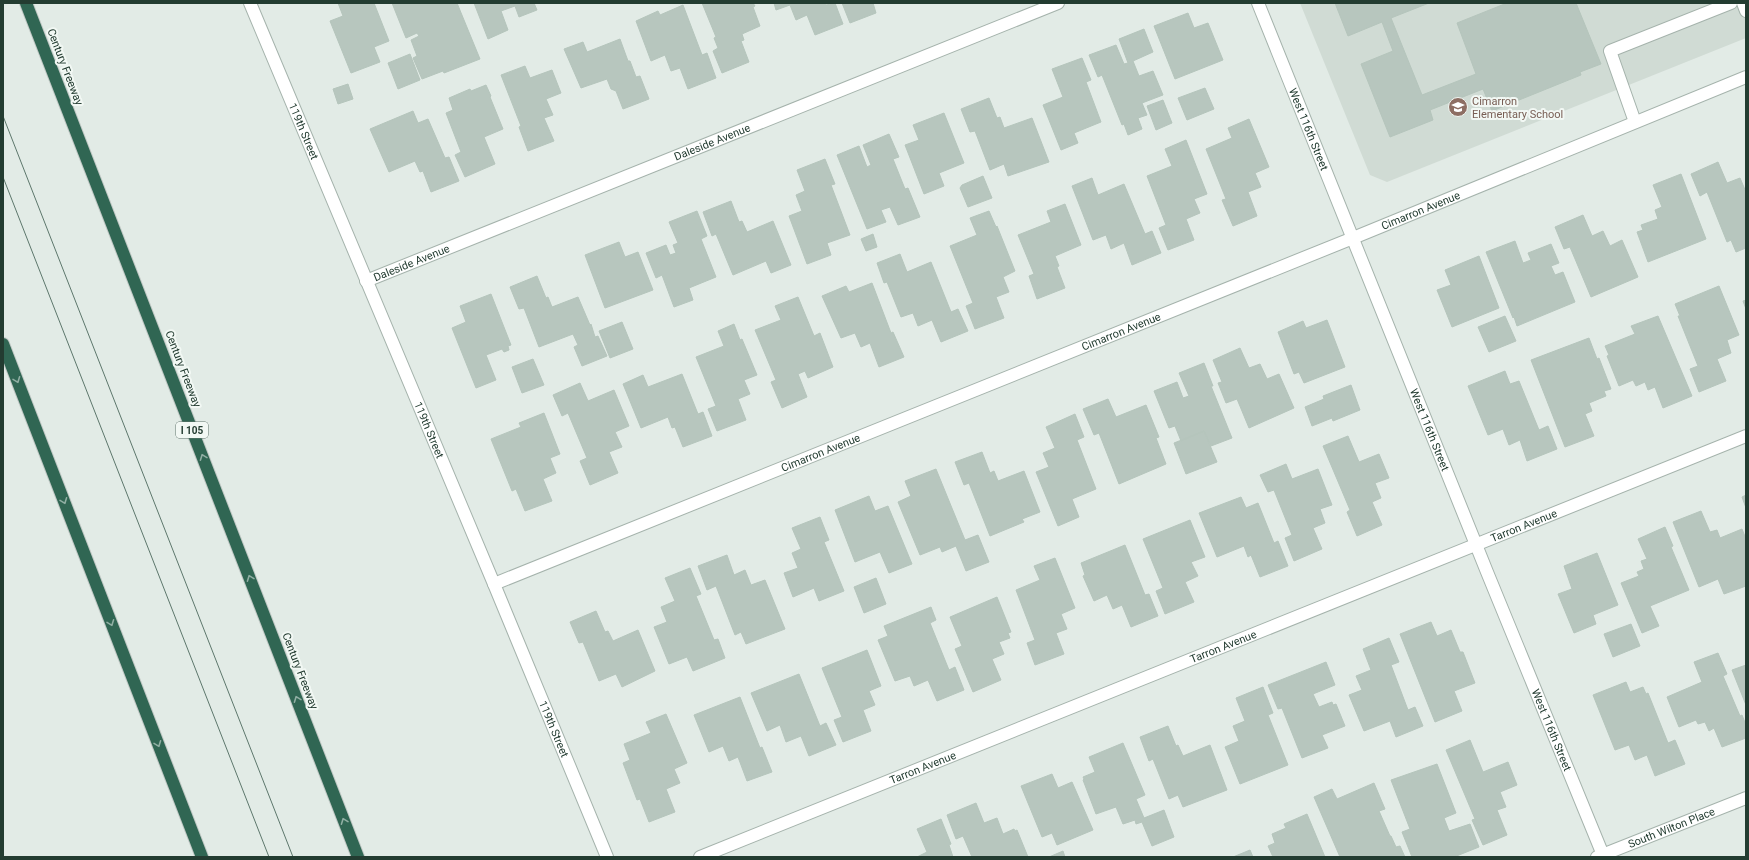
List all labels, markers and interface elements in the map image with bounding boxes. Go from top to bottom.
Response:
street label: Century Freeway [44,27,86,108]
street label: West 116th Street [1286,86,1331,173]
place label: Cimarron Elementary School [1472,95,1563,121]
school or university icon: Cimarron Elementary School [1447,96,1469,118]
street label: 119th Street [286,101,322,162]
street label: Daleside Avenue [672,121,752,163]
street label: Cimarron Avenue [1379,188,1462,232]
street label: Daleside Avenue [371,242,452,284]
street label: Cimarron Avenue [1080,310,1163,353]
street label: Century Freeway [162,329,204,410]
one-way arrow [13,377,21,384]
street label: West 116th Street [1407,387,1452,473]
street label: 119th Street [412,400,447,460]
road number: I 105 [176,422,208,438]
street label: Cimarron Avenue [779,431,862,474]
one-way arrow [199,454,207,461]
one-way arrow [60,498,68,505]
street label: Tarron Avenue [1489,506,1559,545]
one-way arrow [246,575,254,582]
one-way arrow [107,619,115,626]
street label: Tarron Avenue [1188,627,1258,666]
street label: Century Freeway [279,631,321,712]
street label: West 116th Street [1529,687,1574,773]
one-way arrow [294,696,302,704]
street label: 119th Street [536,699,572,760]
one-way arrow [154,740,162,747]
street label: Tarron Avenue [888,748,958,787]
street label: South Wilton Place [1626,804,1717,851]
one-way arrow [341,817,349,824]

